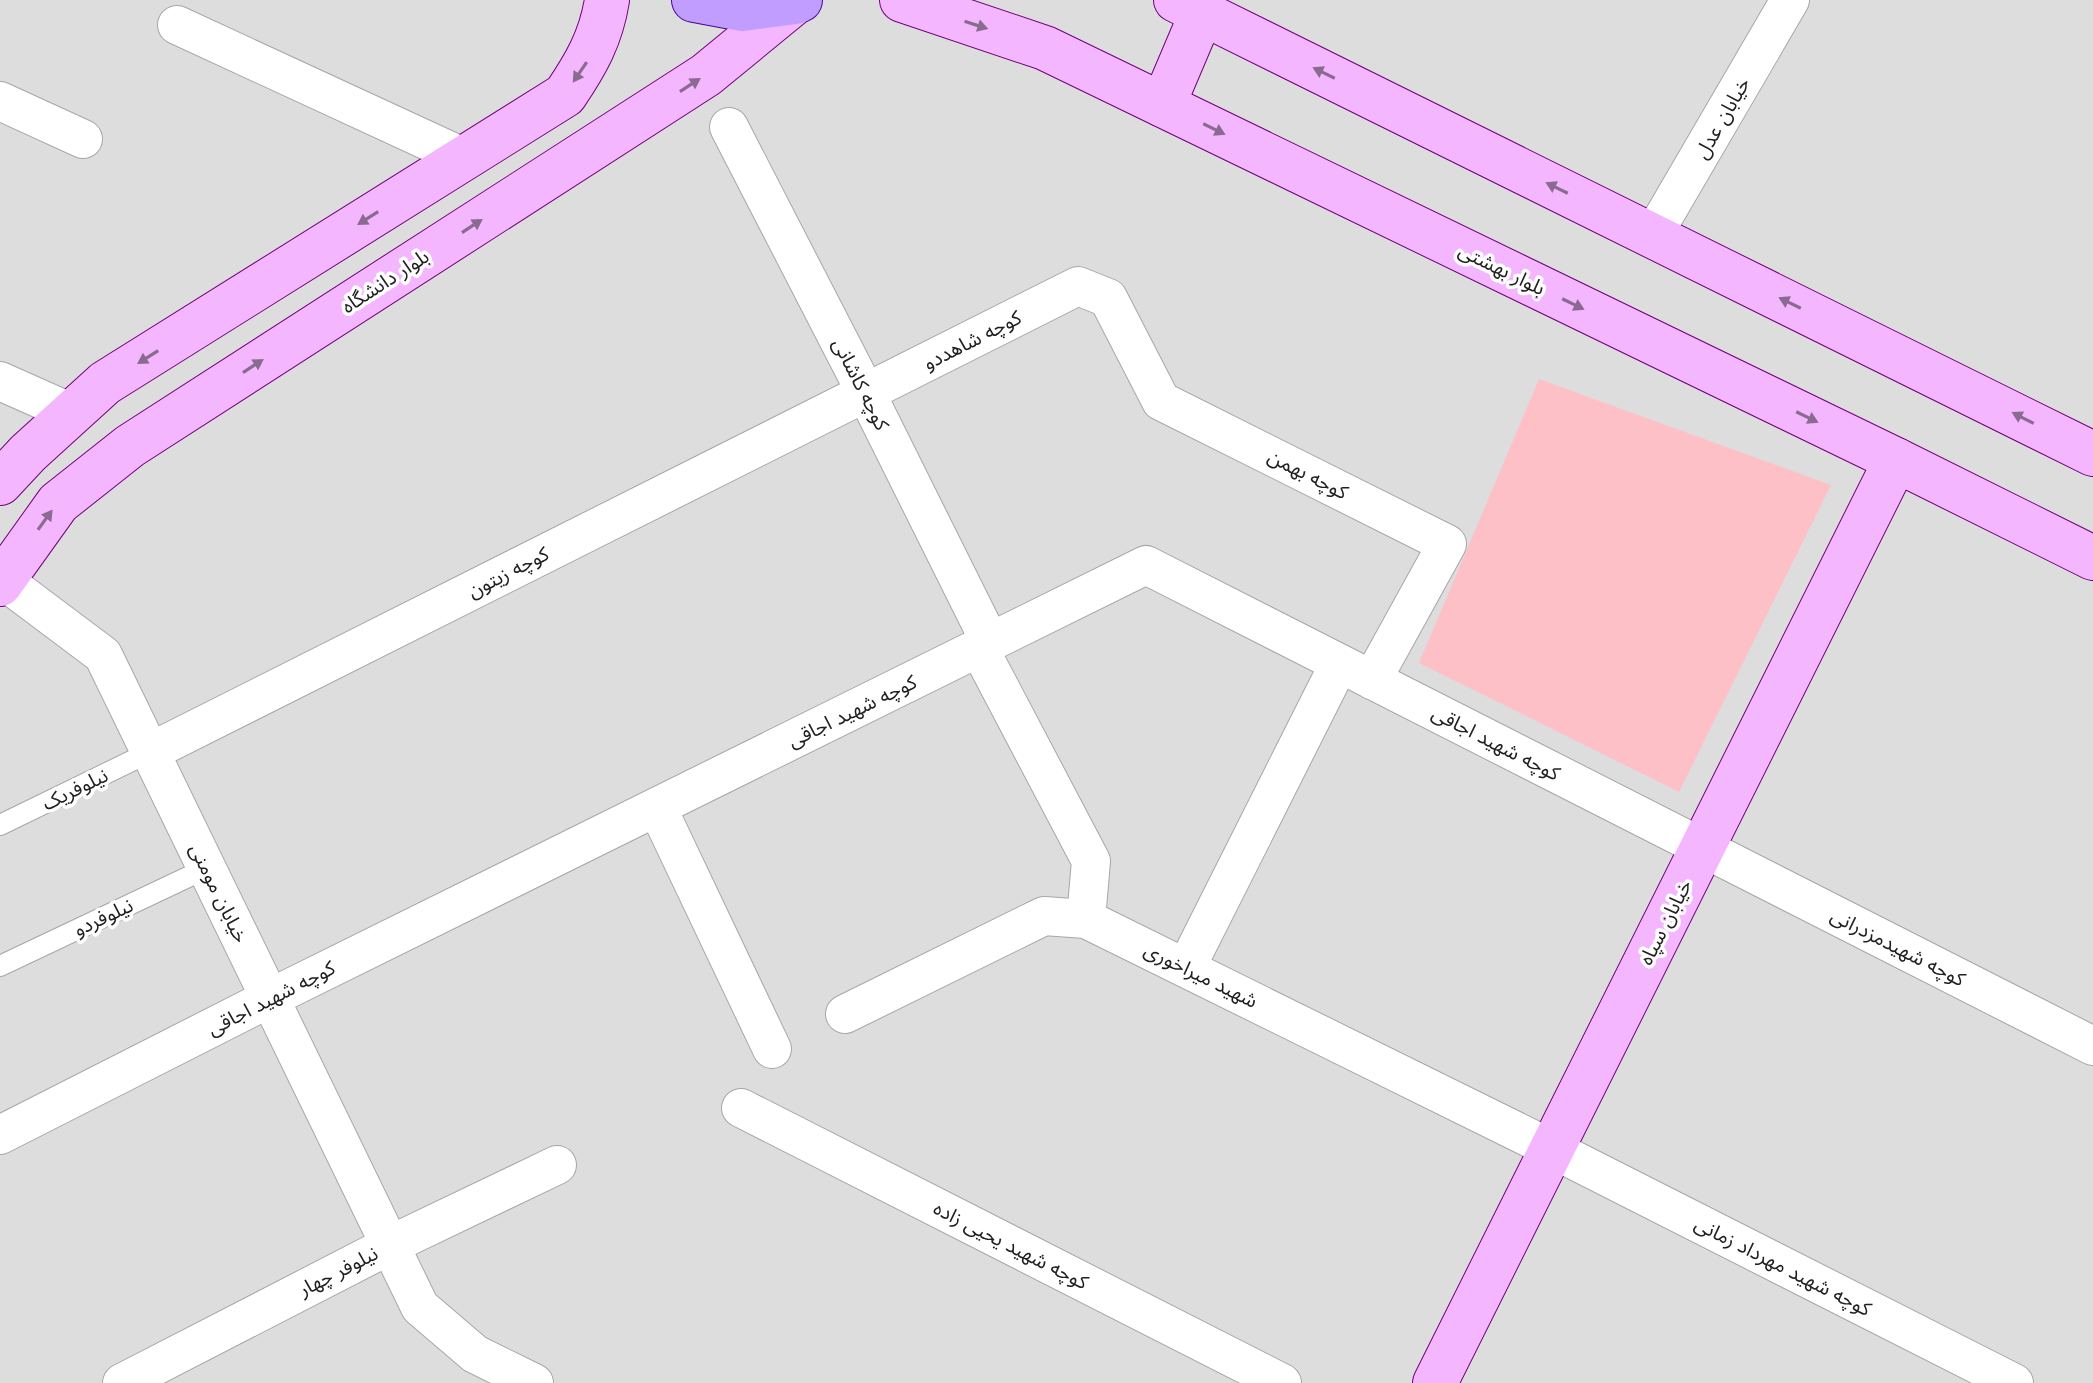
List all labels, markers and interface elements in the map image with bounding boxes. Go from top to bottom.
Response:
one-way arrow [964,19,988,31]
one-way arrow [573,62,588,83]
one-way arrow [1312,66,1336,80]
street label: خیابان عدل [1689,73,1755,163]
one-way arrow [679,78,701,92]
one-way arrow [1202,122,1225,136]
one-way arrow [1546,181,1569,195]
one-way arrow [357,211,379,225]
one-way arrow [461,218,482,233]
street label: بلوار بهشتی [1455,238,1549,300]
street label: بلوار دانشگاه [337,244,433,318]
one-way arrow [1779,296,1802,310]
one-way arrow [1562,297,1585,311]
street label: کوچه شاهددو [919,305,1026,376]
street label: کوچه کاشانی [827,334,895,435]
one-way arrow [137,349,158,364]
one-way arrow [242,360,264,374]
one-way arrow [1796,411,1819,424]
one-way arrow [2012,412,2035,425]
street label: کوچه بهمن [1264,444,1353,506]
one-way arrow [37,510,52,531]
street label: کوچه زیتون [463,541,554,604]
street label: کوچه شهید اجاقی [784,669,921,754]
street label: کوچه شهید اجاقی [1428,700,1565,787]
street label: نیلوفریک [38,763,112,815]
street label: خیابان مومنی [185,839,253,947]
street label: خیابان سپاه [1633,875,1698,969]
street label: نیلوفردو [69,893,137,941]
street label: کوچه شهیدمزدرانی [1826,903,1970,993]
street label: شهید میراخوری [1140,937,1262,1013]
street label: کوچه شهید اجاقی [203,955,340,1042]
street label: کوچه شهید یحیی زاده [929,1196,1093,1296]
street label: کوچه شهید مهرداد زمانی [1690,1211,1876,1322]
street label: نیلوفر چهار [293,1241,382,1303]

